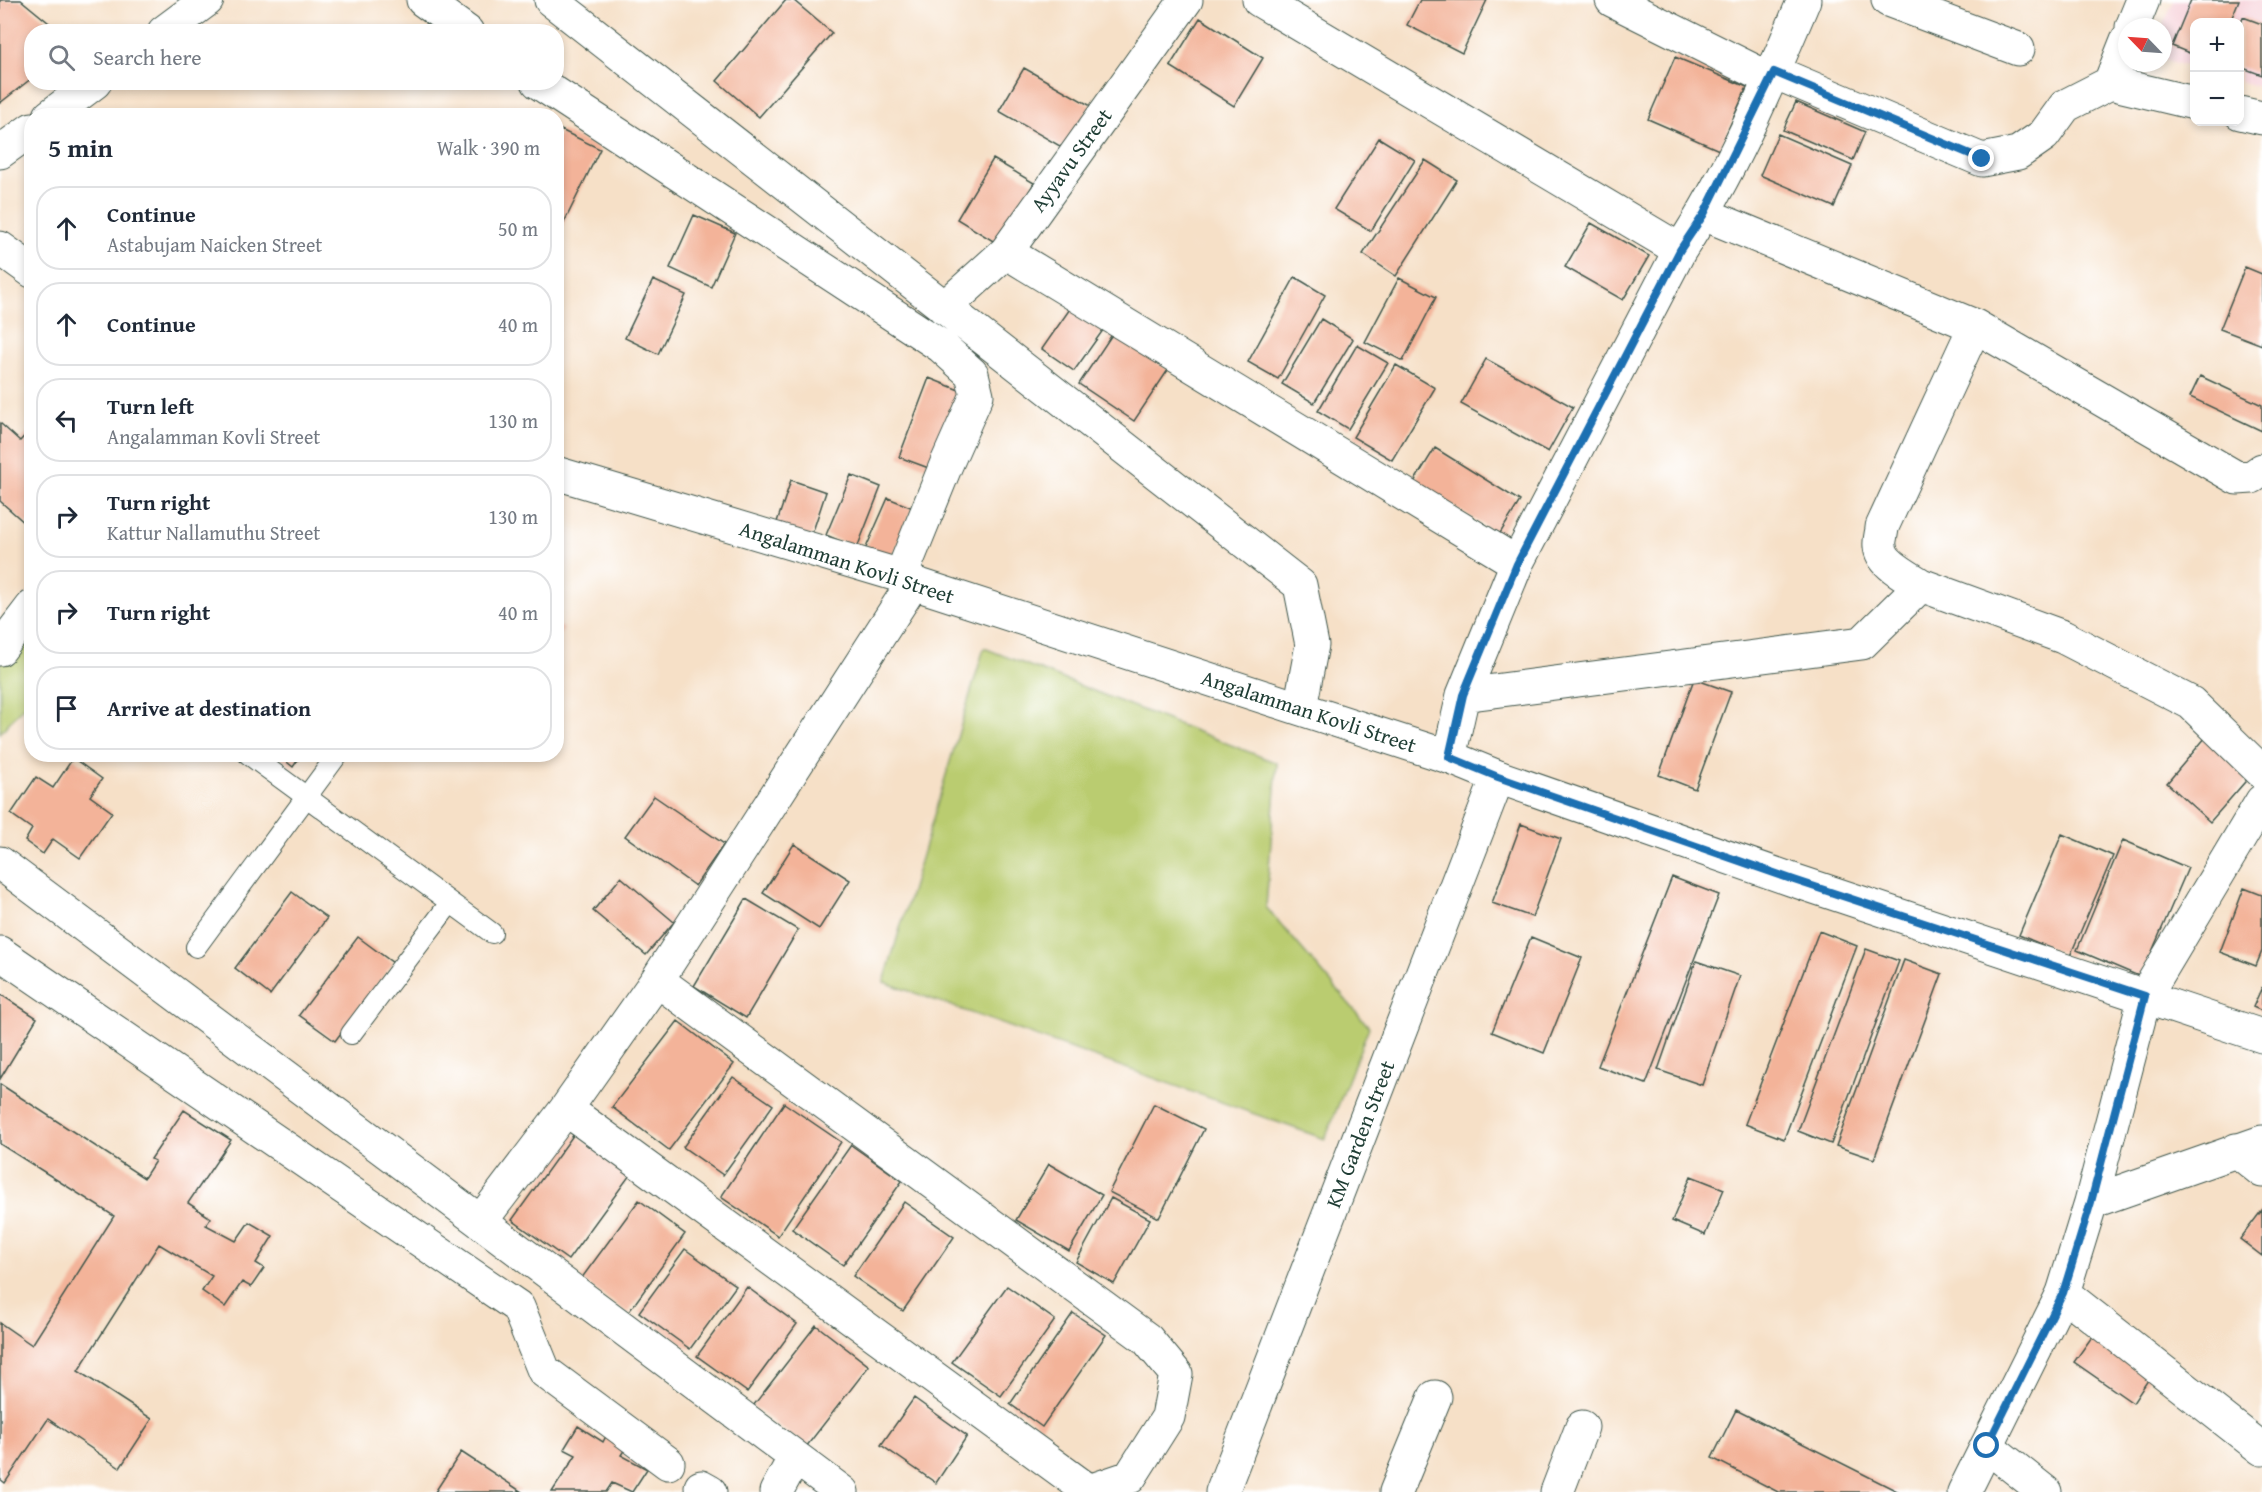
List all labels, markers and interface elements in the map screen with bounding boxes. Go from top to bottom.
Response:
north arrow [2118,18,2172,72]
map controls [2190,18,2244,126]
button: + [2190,18,2244,72]
search box [24,24,564,90]
icon: search [45,41,78,74]
text: Search here [93,41,202,73]
button: − [2190,72,2244,126]
street label: Ayyavu Street [1023,101,1120,218]
text: 5 min [48,128,113,167]
text: Walk · 390 m [437,133,540,162]
route end [1968,145,1994,171]
text: Continue [107,198,196,230]
icon: ahead [50,212,83,245]
text: 50 m [498,214,538,243]
text: Astabujam Naicken Street [107,230,322,259]
icon: ahead [50,308,83,341]
text: Continue [107,308,196,340]
text: 40 m [498,310,538,339]
text: Turn left [107,390,194,422]
icon: left [50,404,83,437]
text: 130 m [488,406,538,435]
text: Angalamman Kovli Street [107,422,320,451]
text: Turn right [107,486,210,518]
icon: right [50,500,83,533]
text: 130 m [488,502,538,531]
street label: Angalamman Kovli Street [736,513,959,612]
text: Kattur Nallamuthu Street [107,518,320,547]
icon: right [50,596,83,629]
text: Turn right [107,596,210,628]
text: 40 m [498,598,538,627]
street label: Angalamman Kovli Street [1198,662,1421,761]
icon: arrive [50,692,83,725]
text: Arrive at destination [107,692,311,724]
street label: KM Garden Street [1318,1055,1403,1212]
route start [1973,1432,1999,1458]

